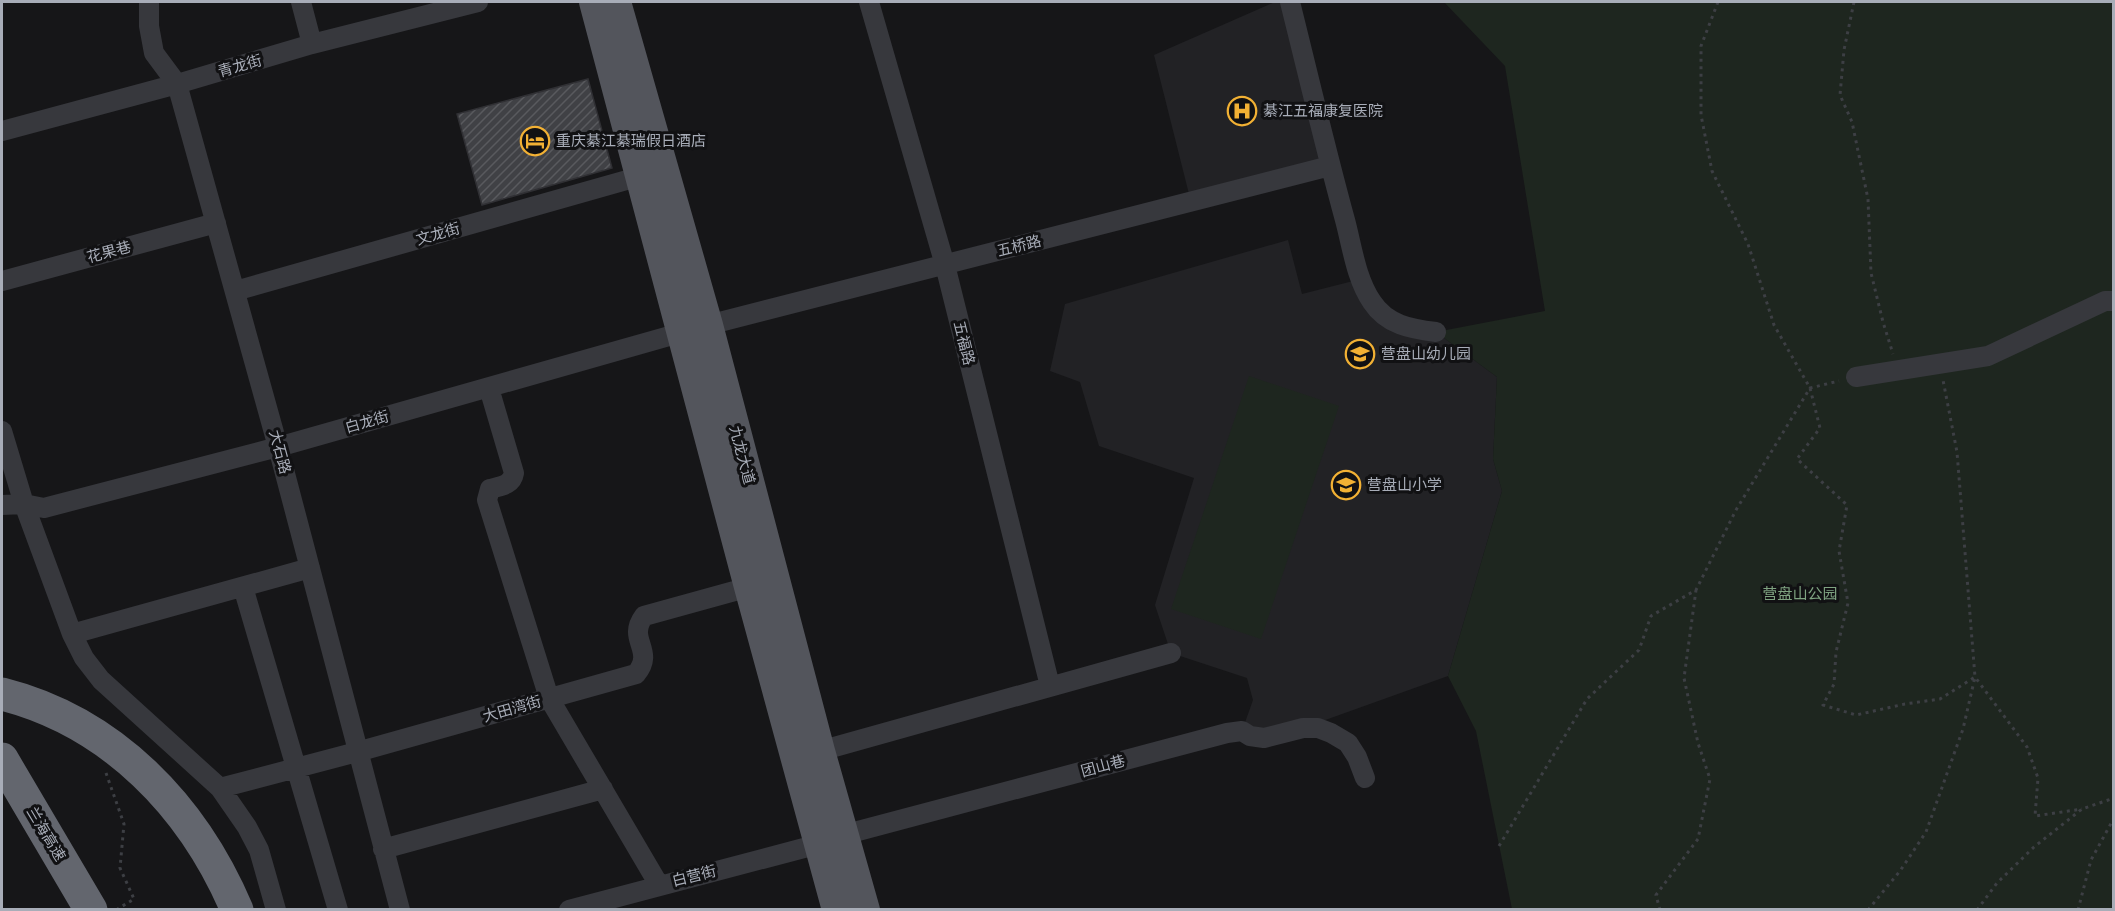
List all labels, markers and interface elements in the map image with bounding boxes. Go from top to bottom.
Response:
street label: 青龙街 [216,51,264,81]
hospital icon: 綦江五福康复医院 [1226,95,1258,127]
place label: 綦江五福康复医院 [1263,102,1383,120]
hotel icon: 重庆綦江綦瑞假日酒店 [519,125,551,157]
place label: 重庆綦江綦瑞假日酒店 [556,132,706,150]
street label: 文龙街 [414,219,462,249]
street label: 五桥路 [995,232,1043,260]
street label: 花果巷 [85,237,133,267]
street label: 五福路 [950,319,978,367]
school or university icon: 营盘山幼儿园 [1344,338,1376,370]
place label: 营盘山幼儿园 [1381,345,1471,363]
street label: 白龙街 [343,407,391,437]
street label: 九龙大道 [726,424,758,486]
street label: 大石路 [265,428,295,476]
school or university icon: 营盘山小学 [1330,469,1362,501]
place label: 营盘山小学 [1367,476,1442,494]
park label: 营盘山公园 [1762,585,1838,603]
street label: 大田湾街 [481,692,543,726]
street label: 团山巷 [1079,751,1127,781]
street label: 兰海高速 [23,804,69,864]
street label: 白营街 [670,862,718,890]

